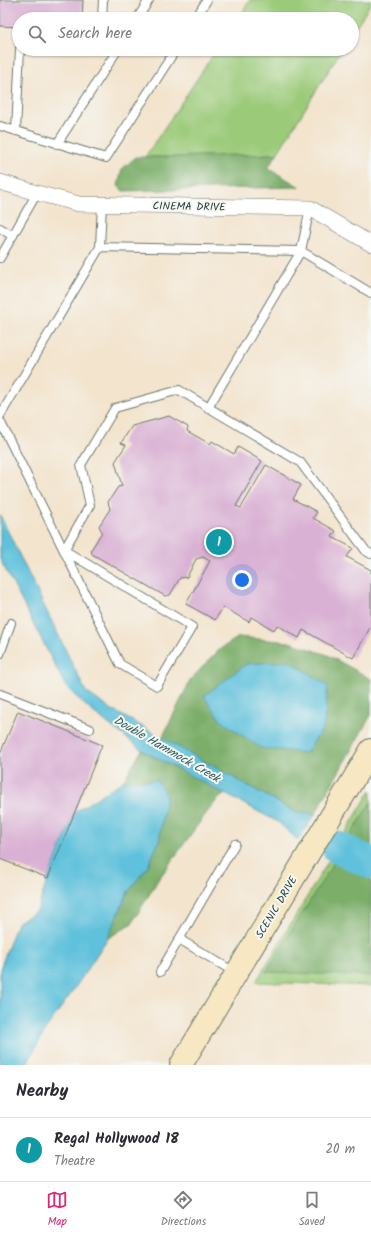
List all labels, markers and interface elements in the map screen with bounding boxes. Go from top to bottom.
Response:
search box [12,12,359,56]
text: Search here [58,22,132,46]
icon: search [26,23,48,45]
street label: CINEMA DRIVE [152,197,226,217]
pin: 1 [206,527,232,557]
your location [232,570,252,590]
water label: Double Hammock Creek [110,711,226,789]
street label: SCENIC DRIVE [251,872,303,942]
text: Nearby [16,1078,68,1105]
text: Regal Hollywood 18 [54,1127,179,1151]
text: 1 [27,1139,31,1160]
text: 20 m [325,1139,355,1160]
text: Theatre [54,1151,95,1172]
tab: Map [46,1189,68,1231]
tab: Directions [161,1189,206,1231]
tab: Saved [299,1189,325,1231]

